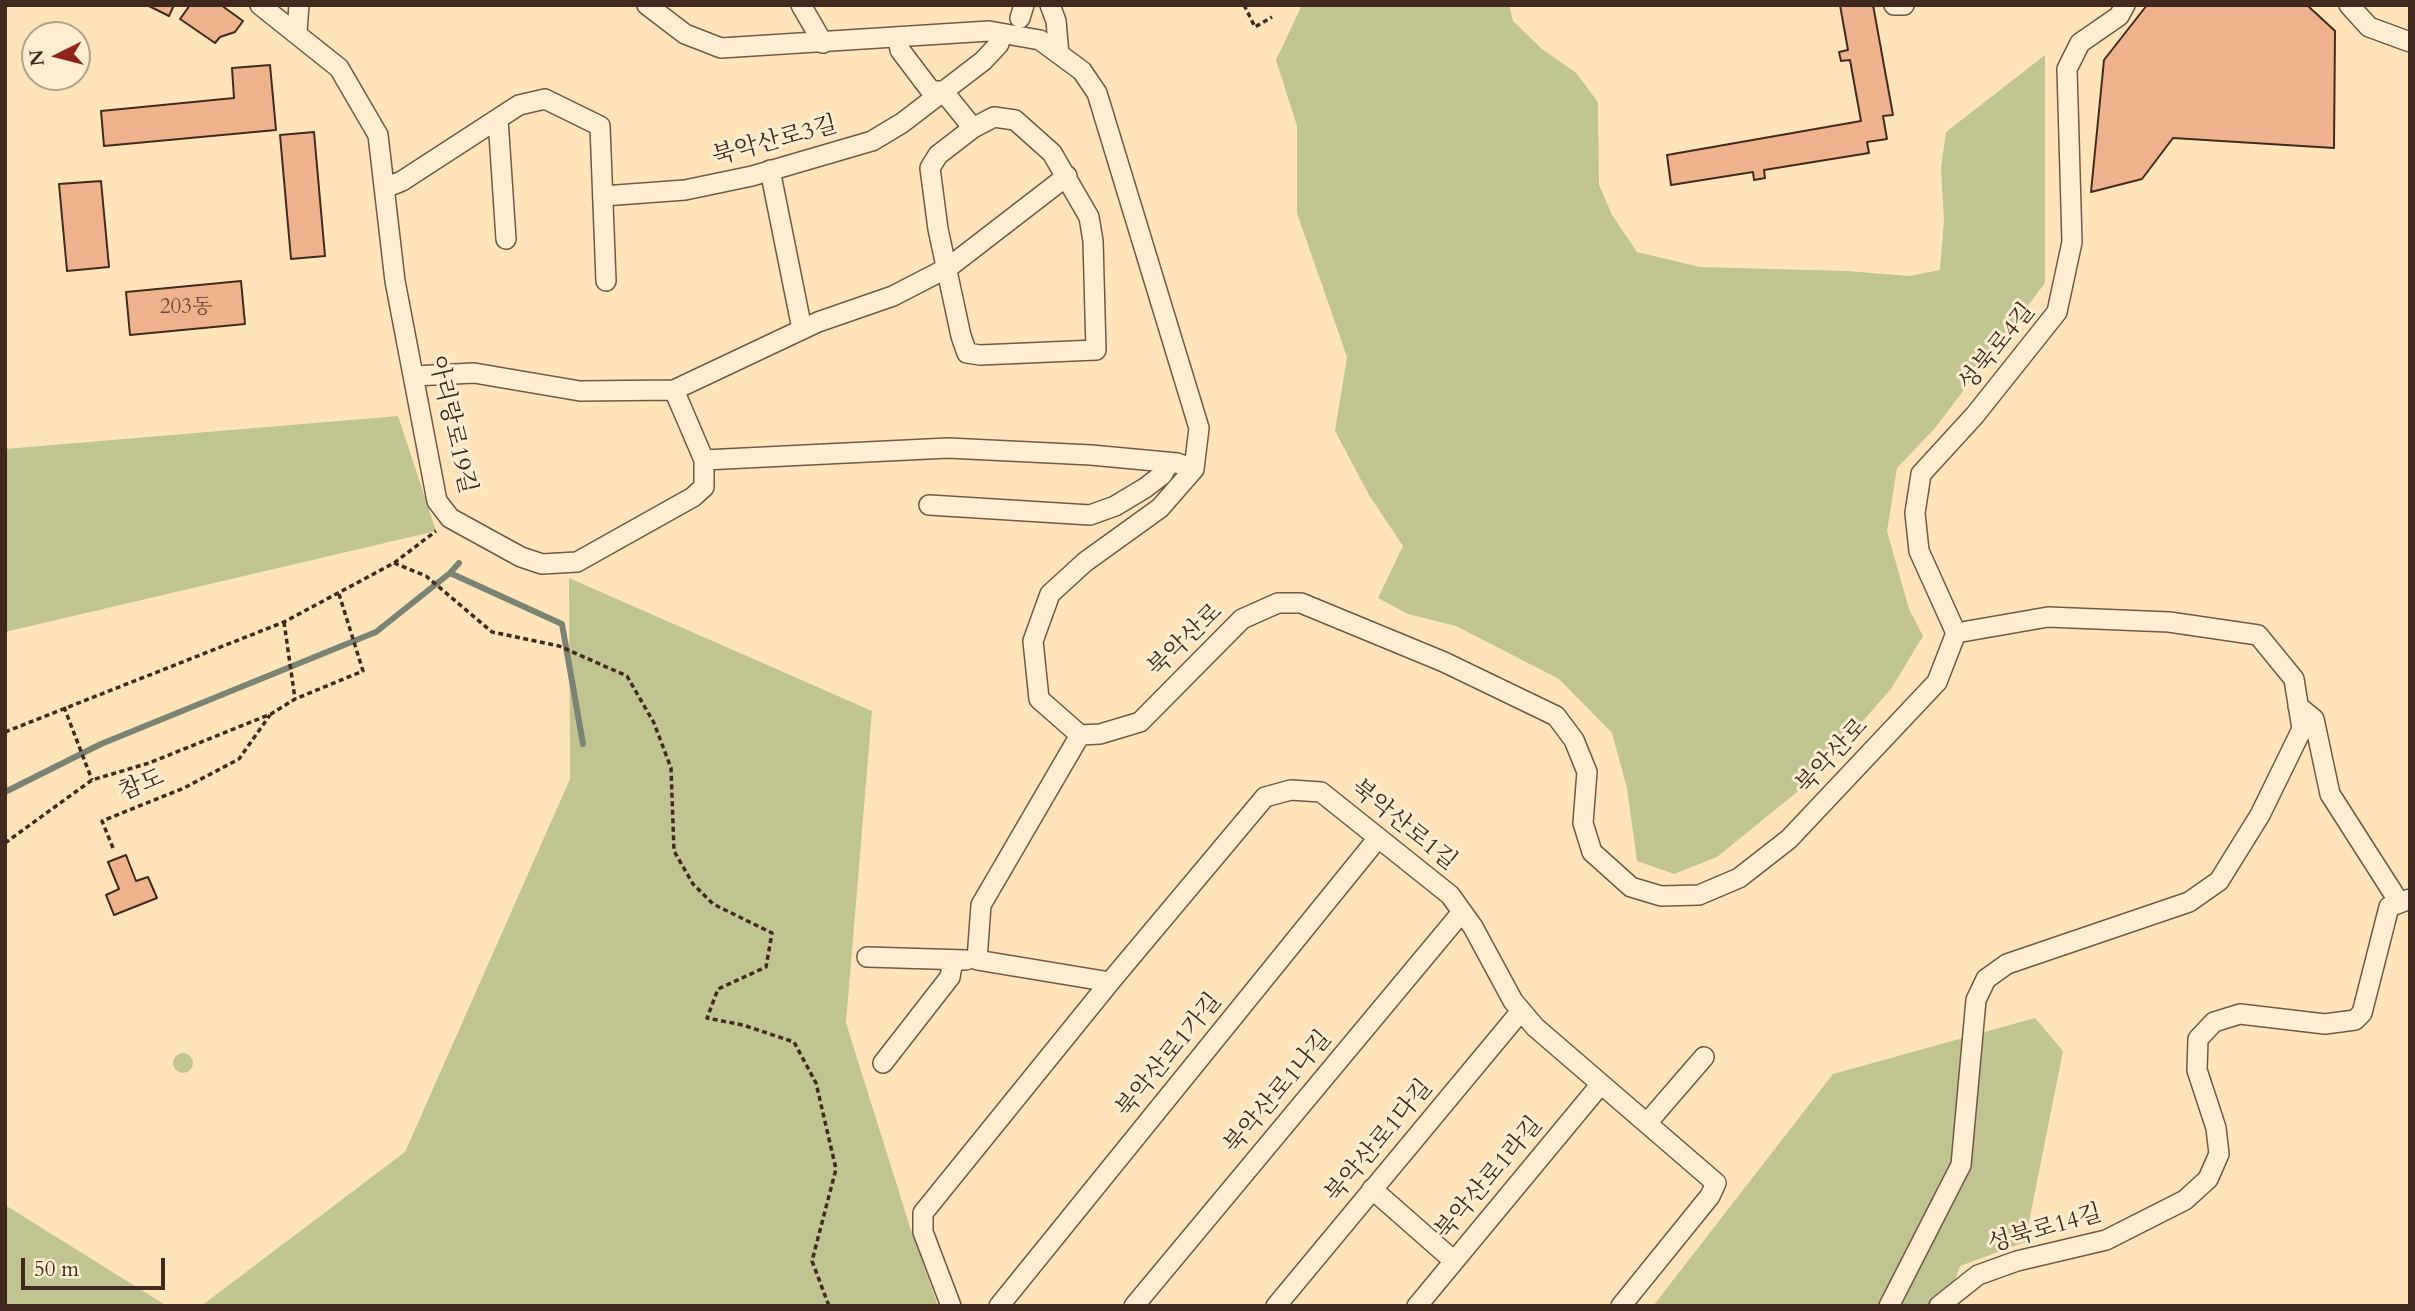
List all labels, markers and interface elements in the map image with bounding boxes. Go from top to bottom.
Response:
north arrow [21,21,91,91]
text: N [23,48,51,68]
street label: 북악산로3길 [709,111,841,173]
house number: 203동 [160,295,212,321]
street label: 성북로4길 [1954,298,2042,398]
street label: 아리랑로19길 [421,353,481,497]
street label: 북악산로 [1143,598,1229,684]
street label: 북악산로 [1791,713,1875,801]
street label: 참도 [115,764,169,808]
street label: 북악산로1길 [1344,774,1462,878]
street label: 북악산로1가길 [1111,988,1229,1124]
street label: 북악산로1나길 [1219,1026,1339,1160]
street label: 북악산로1다길 [1320,1075,1440,1209]
street label: 북악산로1라길 [1430,1112,1550,1246]
street label: 성북로14길 [1985,1200,2105,1260]
scale bar [24,1244,168,1288]
text: 50 m [34,1255,79,1284]

